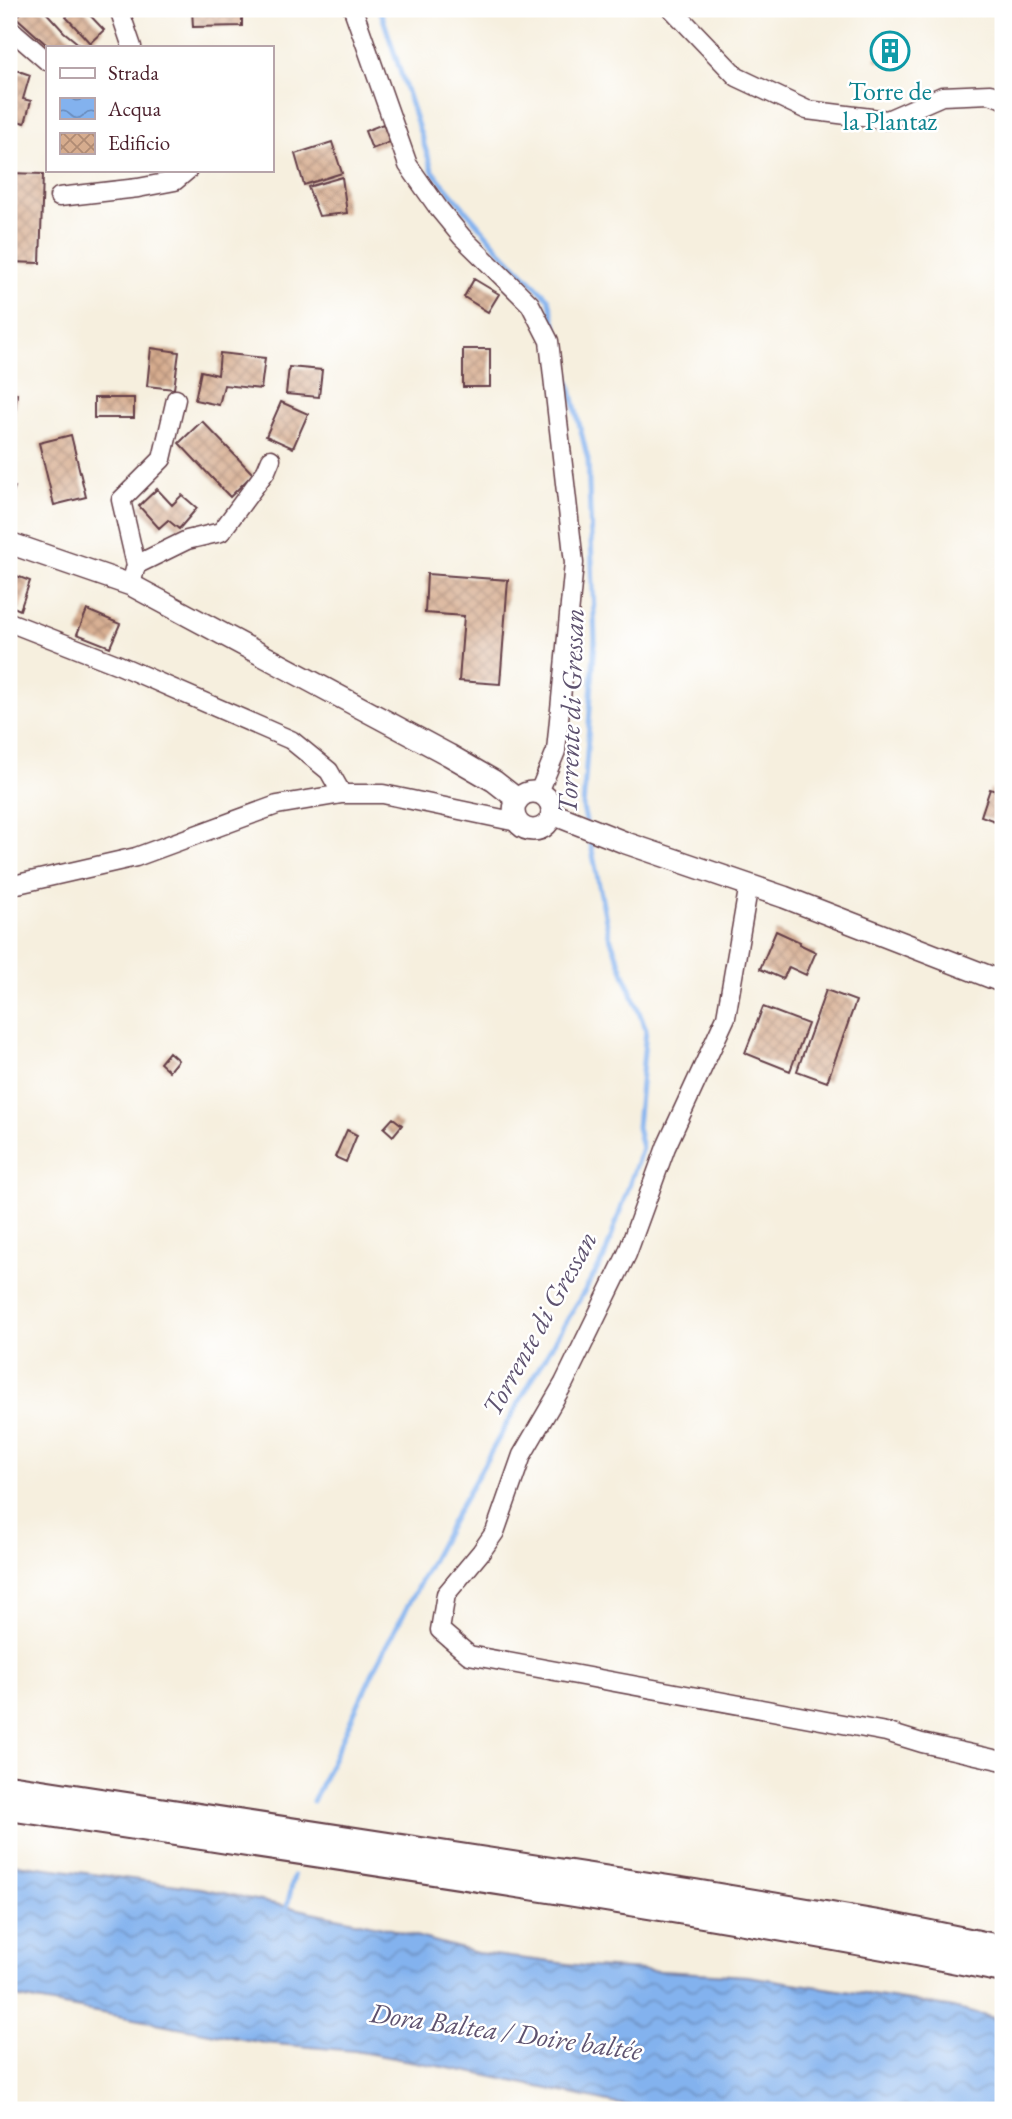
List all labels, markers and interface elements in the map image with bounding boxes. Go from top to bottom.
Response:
building icon: Torre de la Plantaz [869,30,911,72]
legend [46,46,273,172]
text: Strada [108,59,159,86]
place label: Torre de la Plantaz [843,74,937,138]
text: Acqua [107,95,162,122]
text: Edificio [108,129,170,156]
water label: Torrente di Gressan [548,607,592,815]
water label: Torrente di Gressan [473,1224,605,1422]
water label: Dora Baltea / Doire baltée [367,1994,645,2068]

